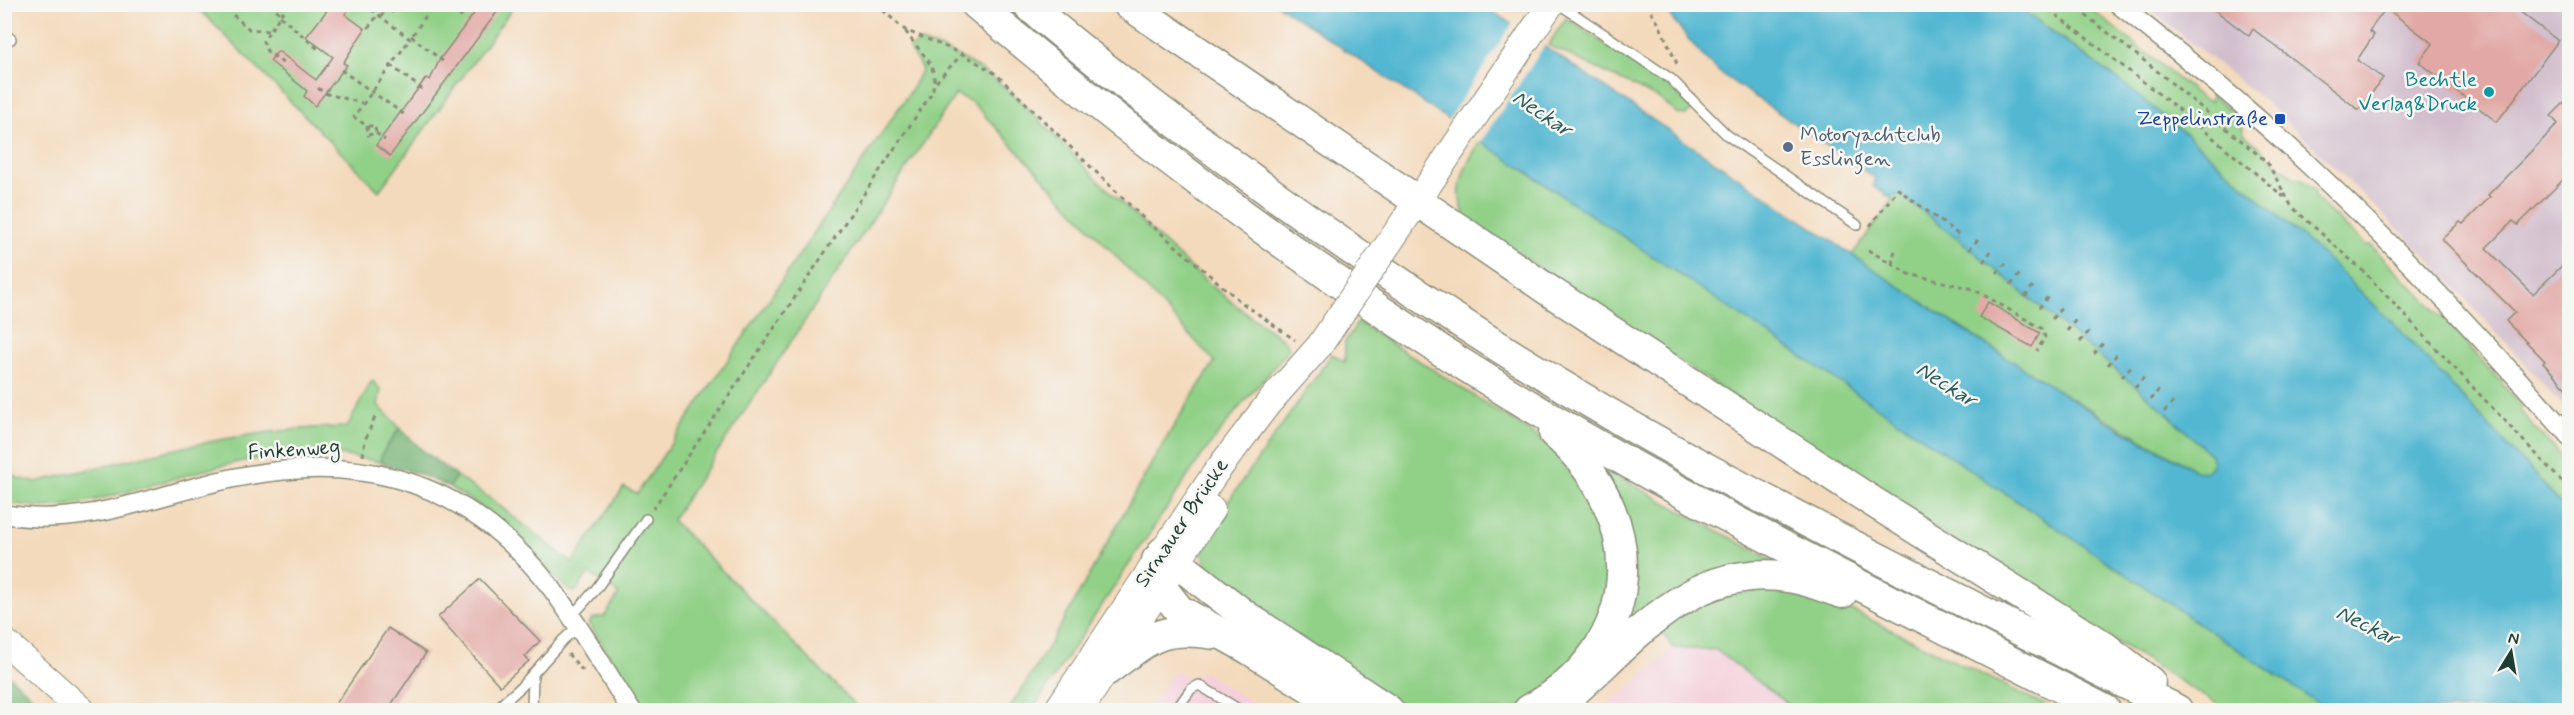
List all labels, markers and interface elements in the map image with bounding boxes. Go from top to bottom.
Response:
place label: Bechtle Verlag&Druck [2358,66,2477,118]
water label: Neckar [1507,84,1579,146]
marker: Bechtle Verlag&Druck [2482,85,2496,99]
place label: Zeppelinstraße [2137,105,2268,133]
marker: Zeppelinstraße [2273,112,2287,126]
place label: Motoryachtclub Esslingen [1800,121,1941,175]
marker: Motoryachtclub Esslingen [1781,140,1795,154]
water label: Neckar [1911,356,1984,416]
street label: Finkenweg [247,433,341,468]
street label: Sirnauer Brücke [1129,453,1235,593]
water label: Neckar [2331,599,2405,654]
north arrow [2481,622,2541,682]
text: N [2506,627,2521,650]

